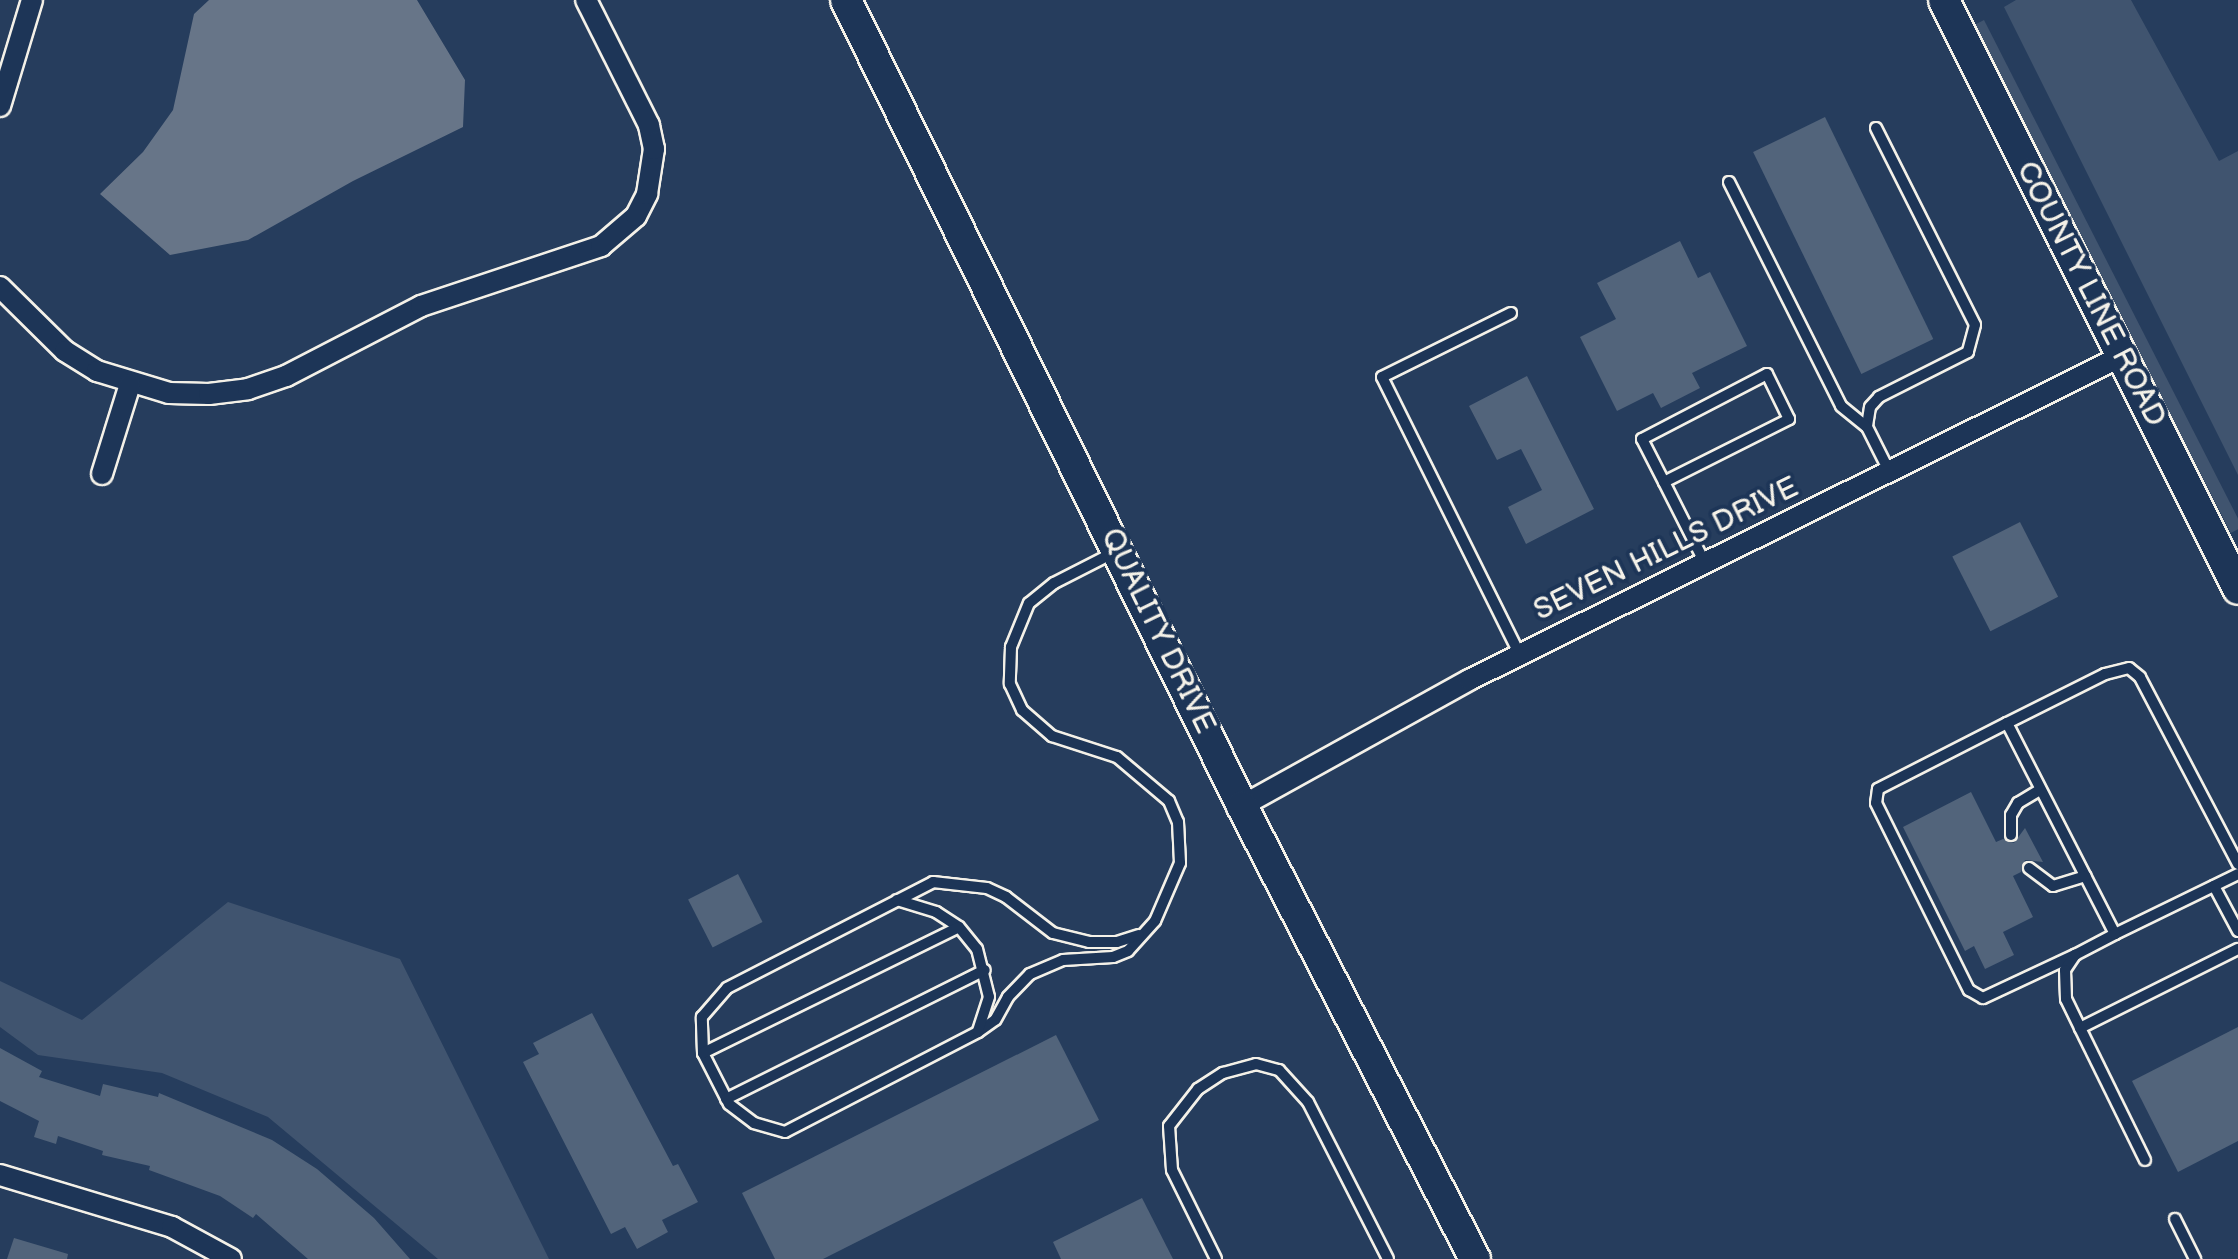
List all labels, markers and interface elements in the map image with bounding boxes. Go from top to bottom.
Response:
street label: COUNTY LINE ROAD [2008,155,2174,433]
street label: SEVEN HILLS DRIVE [1528,469,1804,629]
street label: QUALITY DRIVE [1093,523,1223,739]

